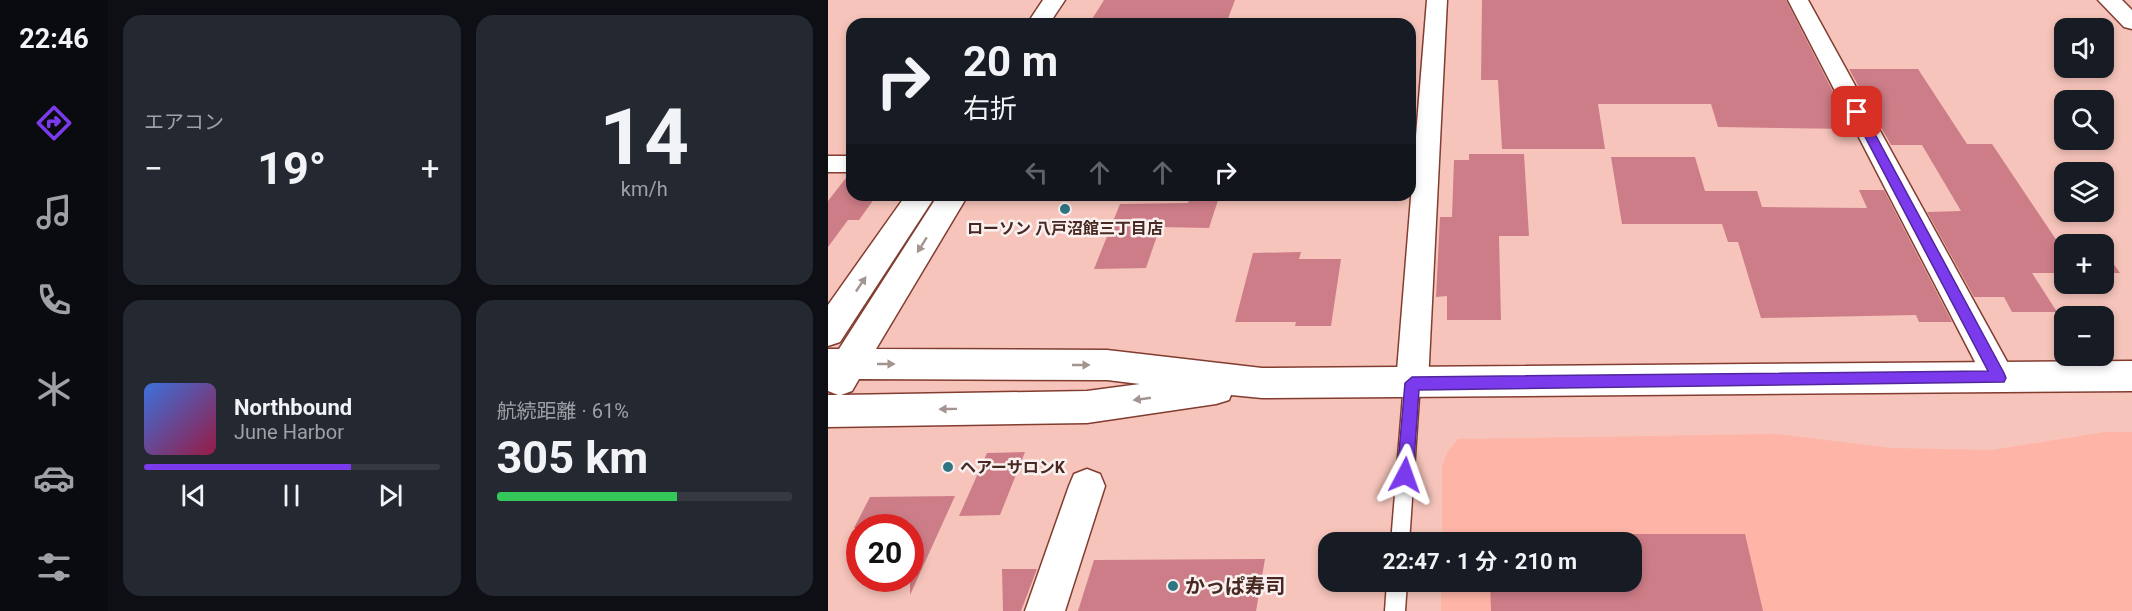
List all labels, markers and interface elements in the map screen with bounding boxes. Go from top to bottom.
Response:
map controls [2054,18,2114,366]
button: sound [2054,18,2114,78]
text: 22:46 [19,23,89,55]
text: 20 m [963,37,1058,86]
icon: right [864,42,942,120]
pin [1831,86,1882,137]
button: search [2054,90,2114,150]
text: 14 [599,92,689,183]
text: 右折 [963,93,1017,125]
icon: arrive [1840,95,1873,128]
icon: directions [33,102,75,144]
text: エアコン [144,110,224,134]
text: 19° [257,142,326,195]
text: − [144,149,163,188]
text: + [421,149,440,188]
icon: left [1020,156,1053,189]
icon: ahead [1083,156,1116,189]
icon: ahead [1146,156,1179,189]
icon: right [1209,156,1242,189]
button: layers [2054,162,2114,222]
text: km/h [621,177,668,201]
icon: music [33,191,75,233]
marker: ローソン 八戸沼館三丁目店 [1058,202,1072,216]
place label: ローソン 八戸沼館三丁目店 [967,219,1163,238]
button: + [2054,234,2114,294]
one-way arrow [917,237,928,253]
one-way arrow [855,276,866,292]
icon: phone [33,279,75,321]
button: − [2054,306,2114,366]
one-way arrow [877,359,896,369]
one-way arrow [1072,360,1091,370]
icon: climate [33,368,75,410]
text: Northbound [234,395,352,420]
one-way arrow [1132,395,1151,404]
text: 航続距離 · 61% [497,399,629,423]
one-way arrow [938,405,957,414]
text: June Harbor [234,420,344,444]
text: 305 km [497,431,648,484]
position arrow [1373,443,1437,507]
icon: car [33,457,75,499]
place label: ヘアーサロンK [960,458,1066,477]
marker: ヘアーサロンK [941,460,955,474]
icon: previous [177,479,210,512]
icon: pause [275,479,308,512]
icon: next [374,479,407,512]
speed limit sign: 20 [846,514,924,592]
icon: filters [33,546,75,588]
text: 22:47 · 1 分 · 210 m [1383,549,1577,574]
place label: かっぱ寿司 [1185,574,1285,598]
marker: かっぱ寿司 [1166,579,1180,593]

